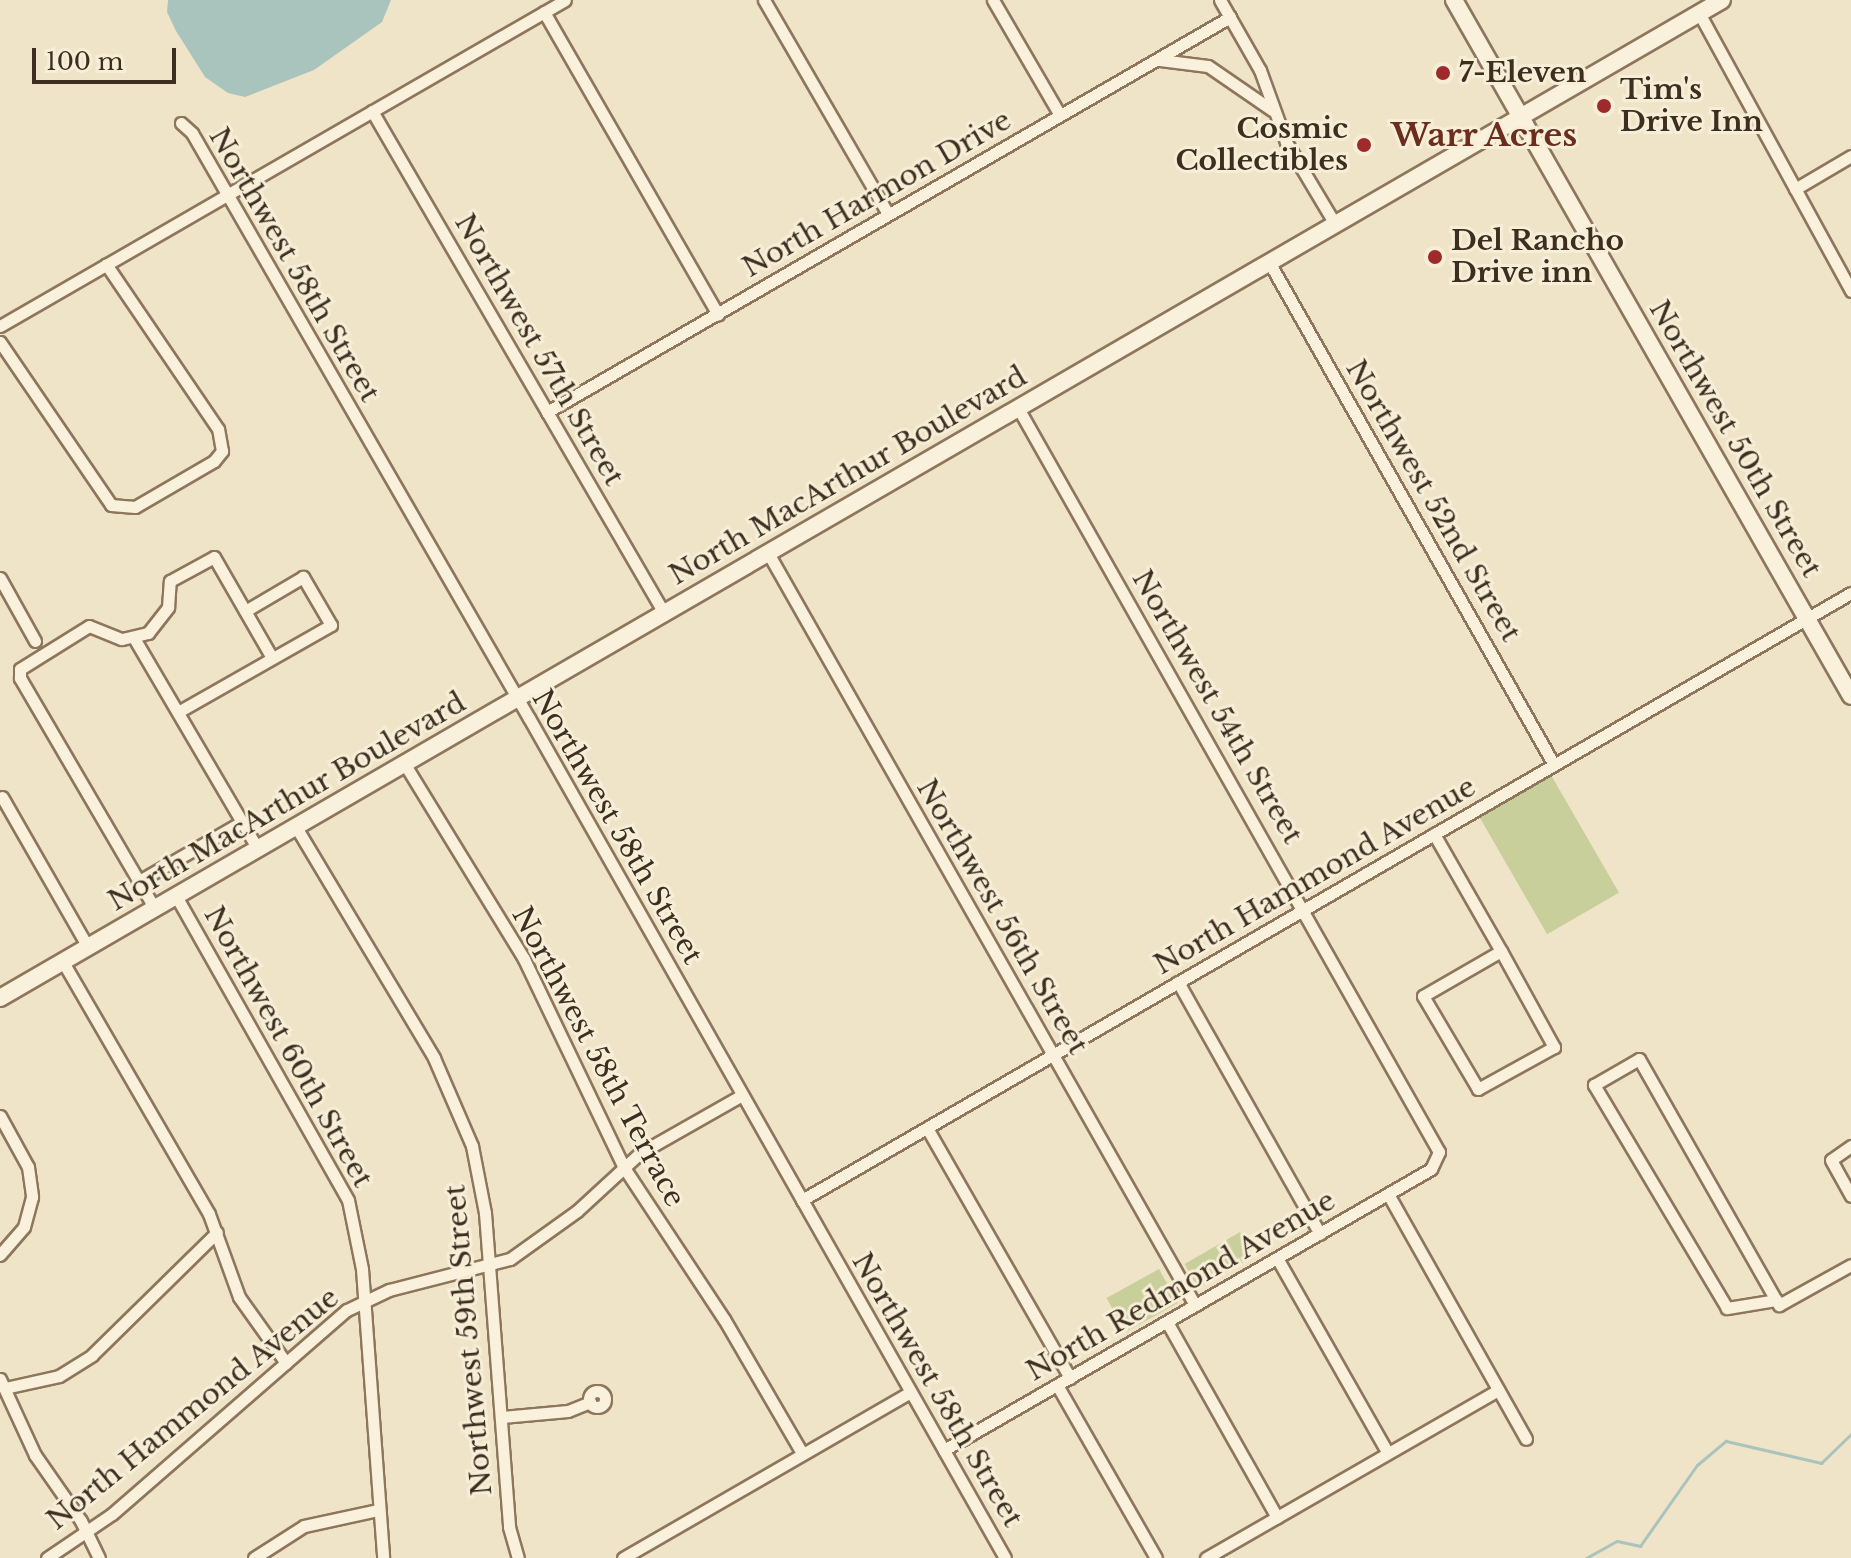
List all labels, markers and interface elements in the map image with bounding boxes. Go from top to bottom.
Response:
scale bar [36,32,180,82]
text: 100 m [46,47,124,76]
place label: 7-Eleven [1459,56,1586,90]
marker: 7-Eleven [1434,64,1452,82]
place label: Tim's Drive Inn [1620,73,1763,139]
marker: Tim's Drive Inn [1595,97,1613,115]
street label: North Harmon Drive [737,103,1017,285]
place label: Cosmic Collectibles [1175,112,1348,178]
district label: Warr Acres [1390,116,1578,154]
street label: Northwest 58th Street [202,122,386,408]
marker: Cosmic Collectibles [1355,136,1373,154]
street label: Northwest 57th Street [447,208,631,492]
place label: Del Rancho Drive inn [1451,224,1624,290]
marker: Del Rancho Drive inn [1426,248,1444,266]
street label: Northwest 50th Street [1642,295,1828,583]
street label: Northwest 52nd Street [1339,354,1527,648]
street label: North MacArthur Boulevard [663,360,1033,592]
street label: Northwest 54th Street [1125,564,1309,850]
street label: Northwest 58th Street [525,684,709,970]
street label: North MacArthur Boulevard [102,686,472,918]
street label: North Hammond Avenue [1148,770,1482,982]
street label: Northwest 56th Street [909,773,1095,1061]
street label: Northwest 60th Street [197,901,379,1193]
street label: Northwest 58th Terrace [504,901,692,1213]
street label: Northwest 59th Street [439,1183,499,1497]
street label: North Redmond Avenue [1020,1183,1342,1389]
street label: Northwest 58th Street [845,1247,1029,1533]
street label: North Hammond Avenue [40,1281,346,1537]

